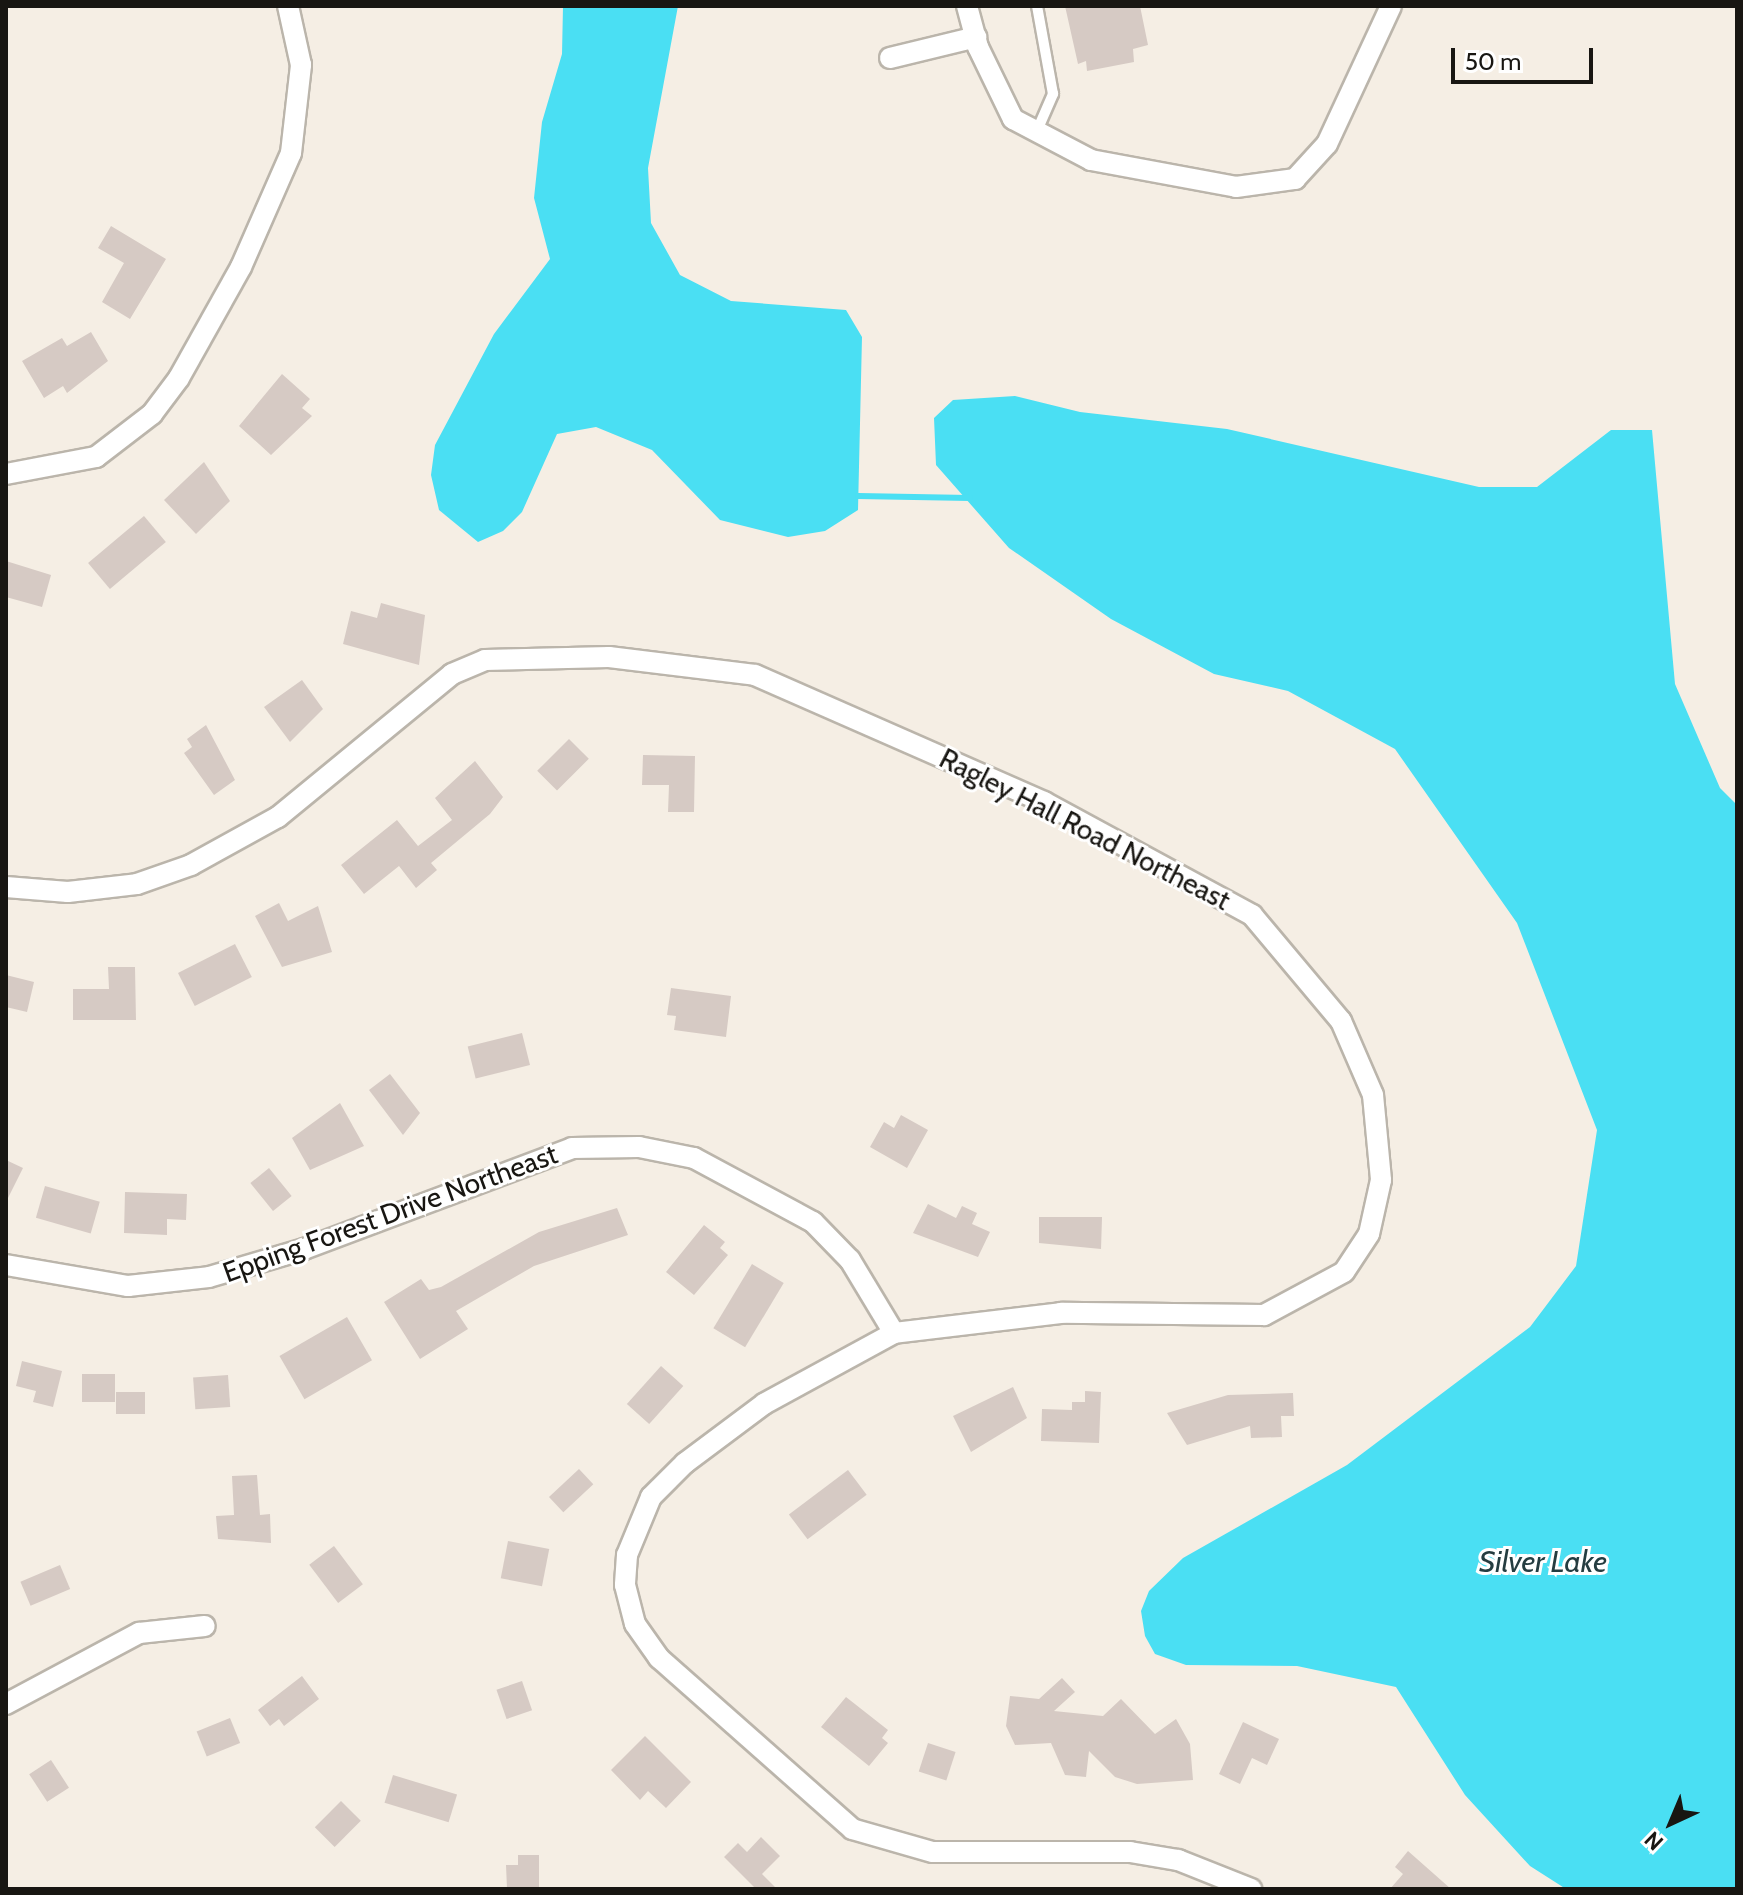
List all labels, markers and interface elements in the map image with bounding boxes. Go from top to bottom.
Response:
scale bar [1455,32,1597,82]
text: 50 m [1465,47,1521,76]
street label: Ragley Hall Road Northeast [934,741,1236,917]
street label: Epping Forest Drive Northeast [218,1137,562,1289]
water label: Silver Lake [1479,1544,1607,1580]
north arrow [1631,1783,1711,1863]
text: N [1639,1826,1669,1856]

